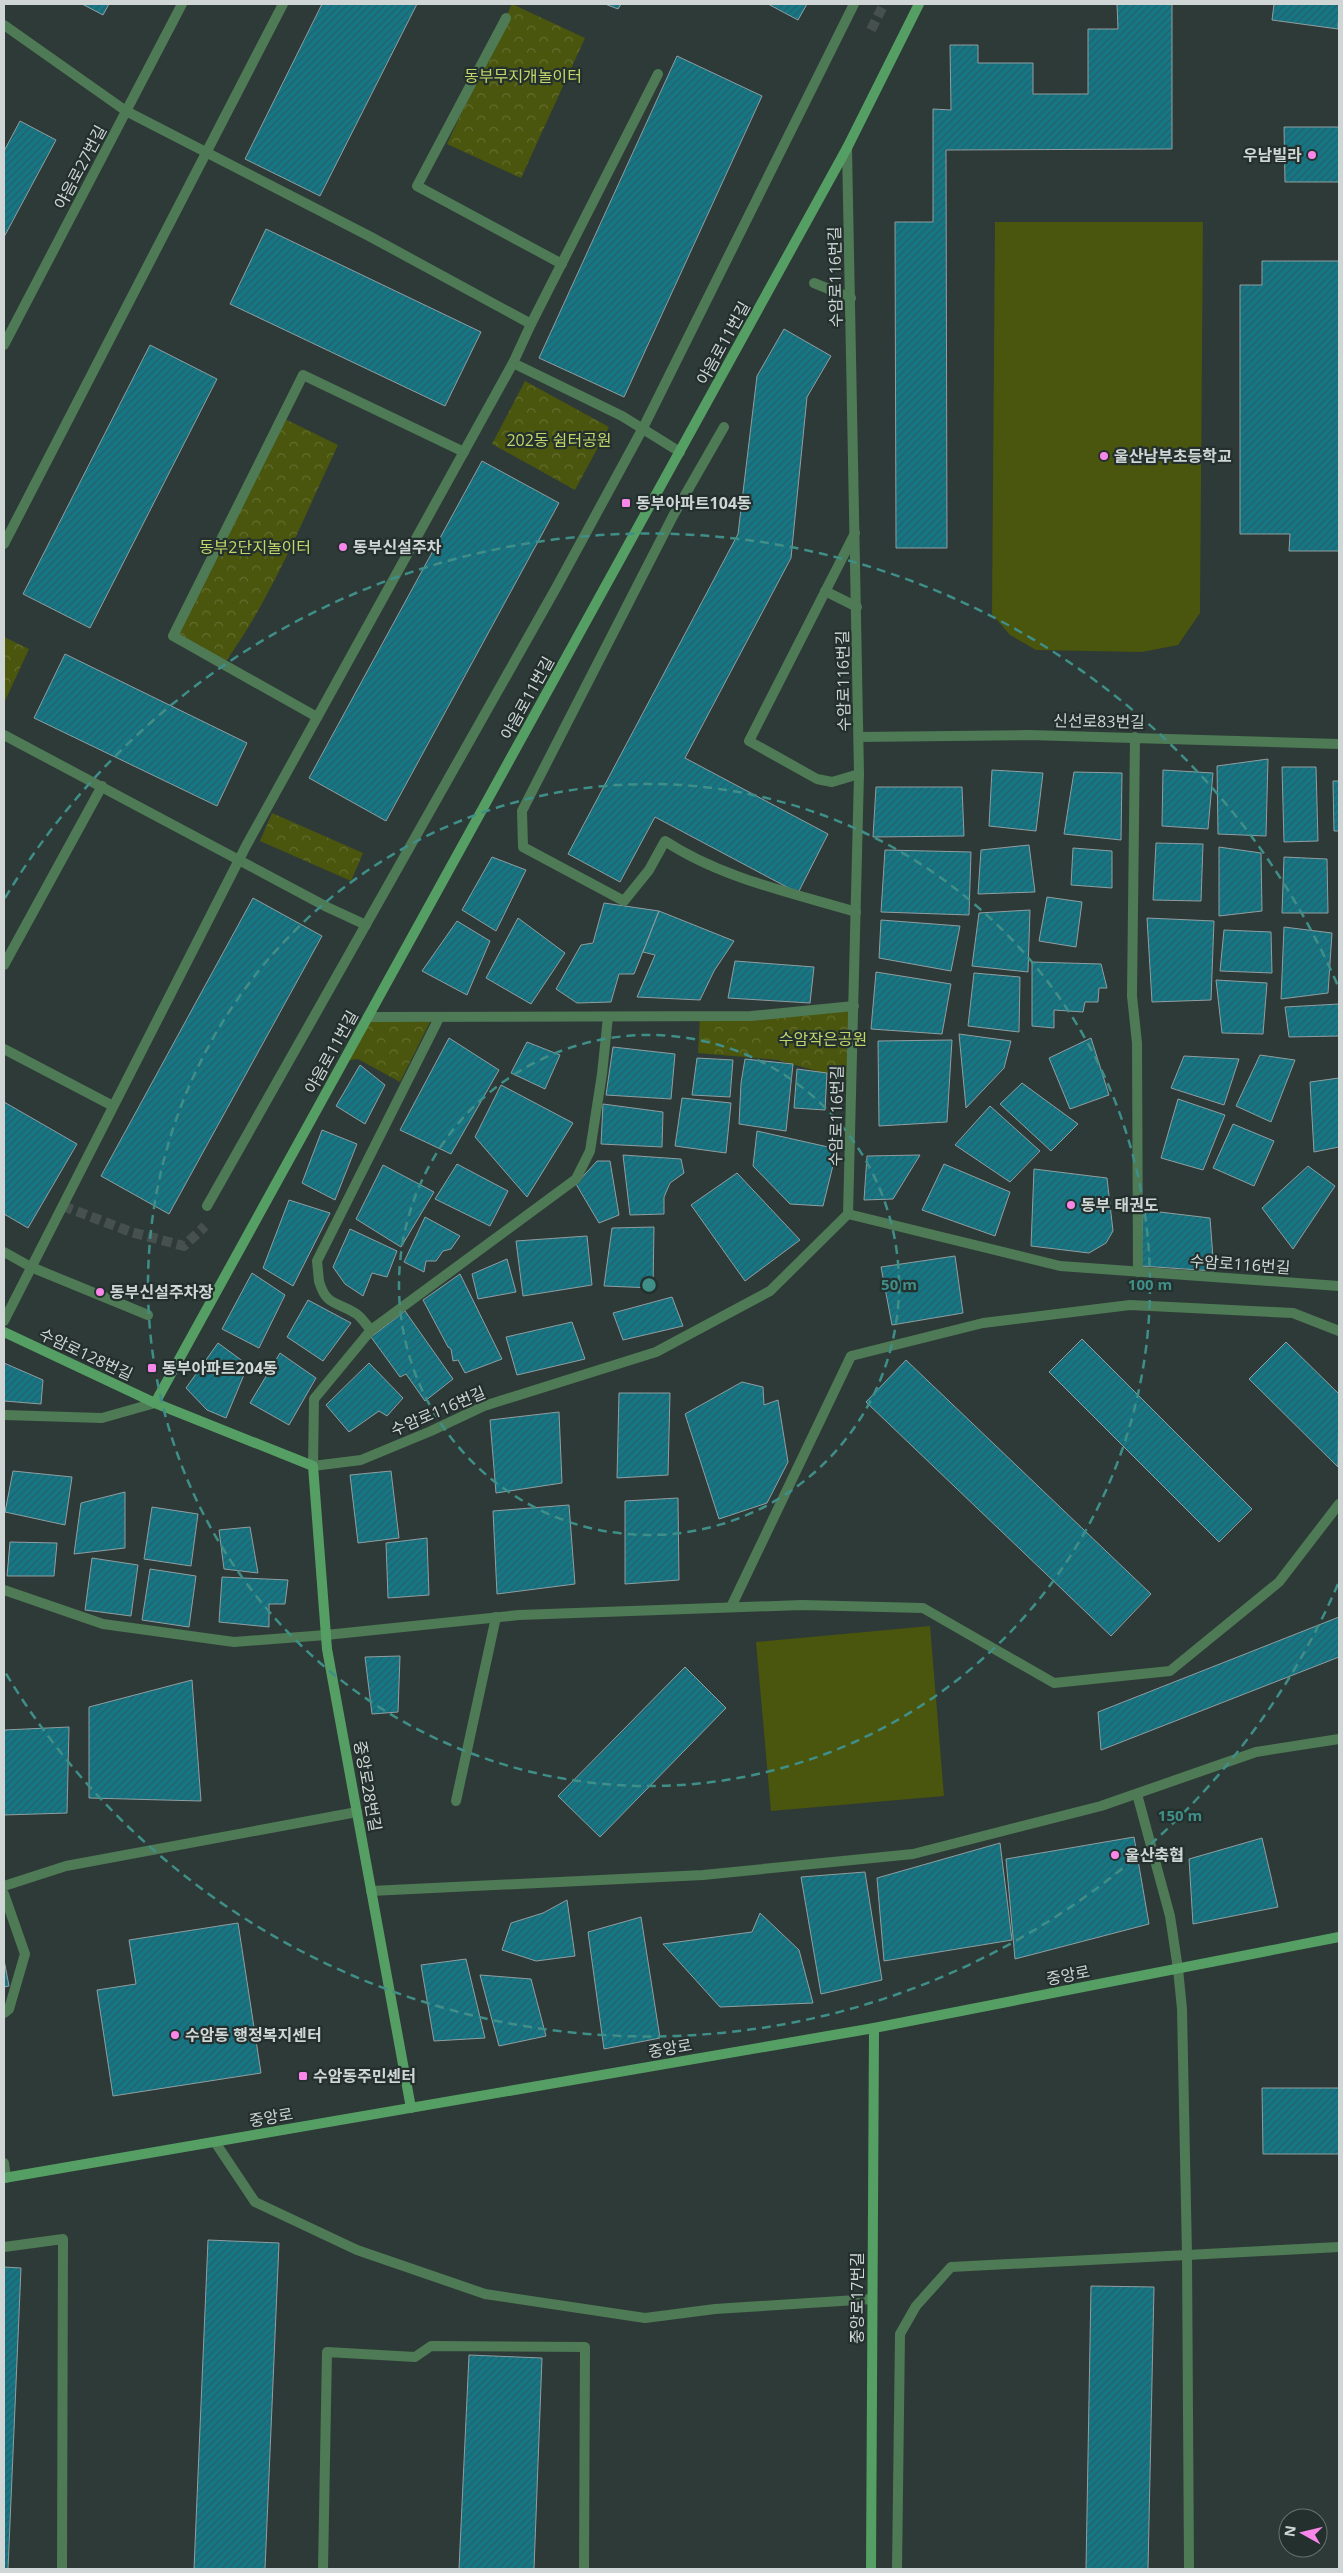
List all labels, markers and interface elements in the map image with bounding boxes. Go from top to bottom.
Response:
park label: 동부무지개놀이터 [464,65,582,87]
street label: 야음로27번길 [49,121,111,213]
place label: 우남빌라 [1243,144,1302,166]
marker: 우남빌라 [1306,149,1318,161]
street label: 수암로116번길 [823,226,847,328]
street label: 야음로11번길 [691,297,755,389]
park label: 202동 쉼터공원 [506,429,612,451]
place label: 울산남부초등학교 [1114,445,1232,467]
marker: 울산남부초등학교 [1098,450,1110,462]
place label: 동부아파트104동 [636,492,752,514]
marker: 동부아파트104동 [620,497,632,509]
park label: 동부2단지놀이터 [199,536,311,558]
place label: 동부신설주차 [353,536,442,558]
marker: 동부신설주차 [337,541,349,553]
street label: 수암로116번길 [831,630,855,732]
street label: 야음로11번길 [495,652,559,744]
street label: 신선로83번길 [1053,709,1145,733]
street label: 야음로11번길 [299,1006,363,1098]
park label: 수암작은공원 [779,1028,867,1050]
street label: 수암로116번길 [824,1065,848,1167]
place label: 동부 태권도 [1081,1194,1159,1216]
marker: 동부 태권도 [1065,1199,1077,1211]
street label: 수암로116번길 [1189,1250,1291,1278]
text: 50 m [881,1274,917,1294]
text: 100 m [1128,1274,1172,1294]
centre of rings [640,1276,658,1294]
place label: 동부신설주차장 [110,1281,213,1303]
marker: 동부신설주차장 [94,1286,106,1298]
street label: 수암로128번길 [36,1323,136,1385]
place label: 동부아파트204동 [162,1357,278,1379]
marker: 동부아파트204동 [146,1362,158,1374]
street label: 수암로116번길 [387,1381,489,1441]
street label: 중앙로28번길 [349,1739,387,1833]
text: 150 m [1158,1805,1202,1825]
place label: 울산축협 [1125,1844,1184,1866]
marker: 울산축협 [1109,1849,1121,1861]
street label: 중앙로 [1044,1960,1092,1990]
place label: 수암동 행정복지센터 [185,2024,322,2046]
marker: 수암동 행정복지센터 [169,2029,181,2041]
street label: 중앙로 [646,2033,694,2063]
place label: 수암동주민센터 [313,2065,416,2087]
marker: 수암동주민센터 [297,2070,309,2082]
street label: 중앙로 [247,2102,295,2132]
street label: 중앙로17번길 [846,2252,868,2344]
north arrow [1278,2508,1328,2558]
text: N [1279,2524,1300,2538]

